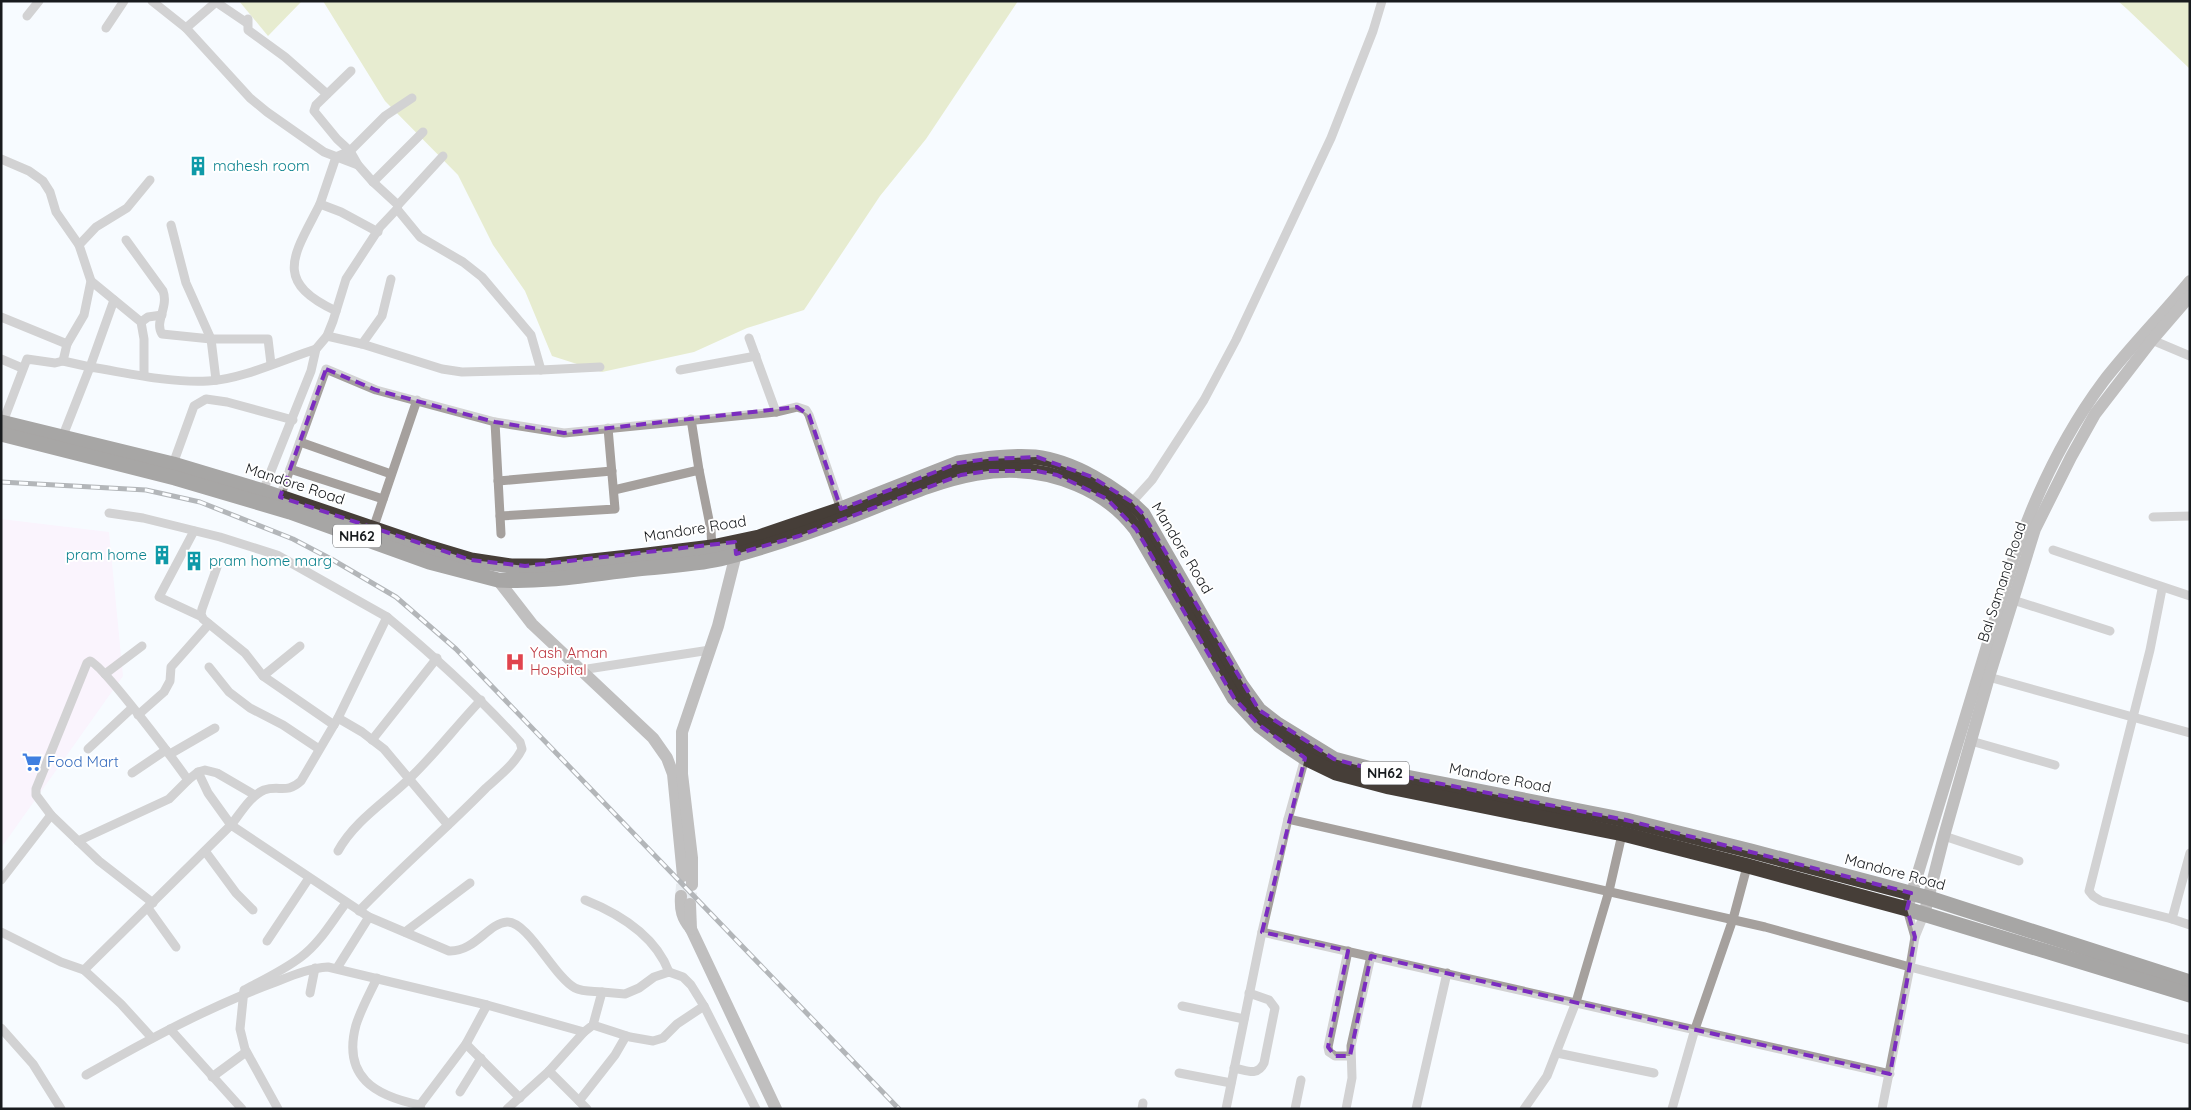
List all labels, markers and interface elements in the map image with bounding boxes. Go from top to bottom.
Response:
building icon: mahesh room [187,155,209,177]
place label: mahesh room [213,156,310,175]
street label: Mandore Road [243,458,347,509]
street label: Mandore Road [1148,498,1217,597]
street label: Mandore Road [642,511,748,546]
street label: Bal Samand Road [1973,519,2030,645]
road number: NH62 [333,524,381,548]
building icon: pram home [151,544,173,566]
place label: pram home [66,545,147,564]
building icon: pram home marg [183,550,205,572]
place label: pram home marg [209,551,332,570]
place label: Yash Aman Hospital [530,643,608,679]
hospital icon: Yash Aman Hospital [504,651,526,673]
supermarket icon: Food Mart [21,751,43,773]
place label: Food Mart [47,752,119,771]
street label: Mandore Road [1447,758,1553,797]
road number: NH62 [1361,761,1409,784]
street label: Mandore Road [1843,849,1948,894]

